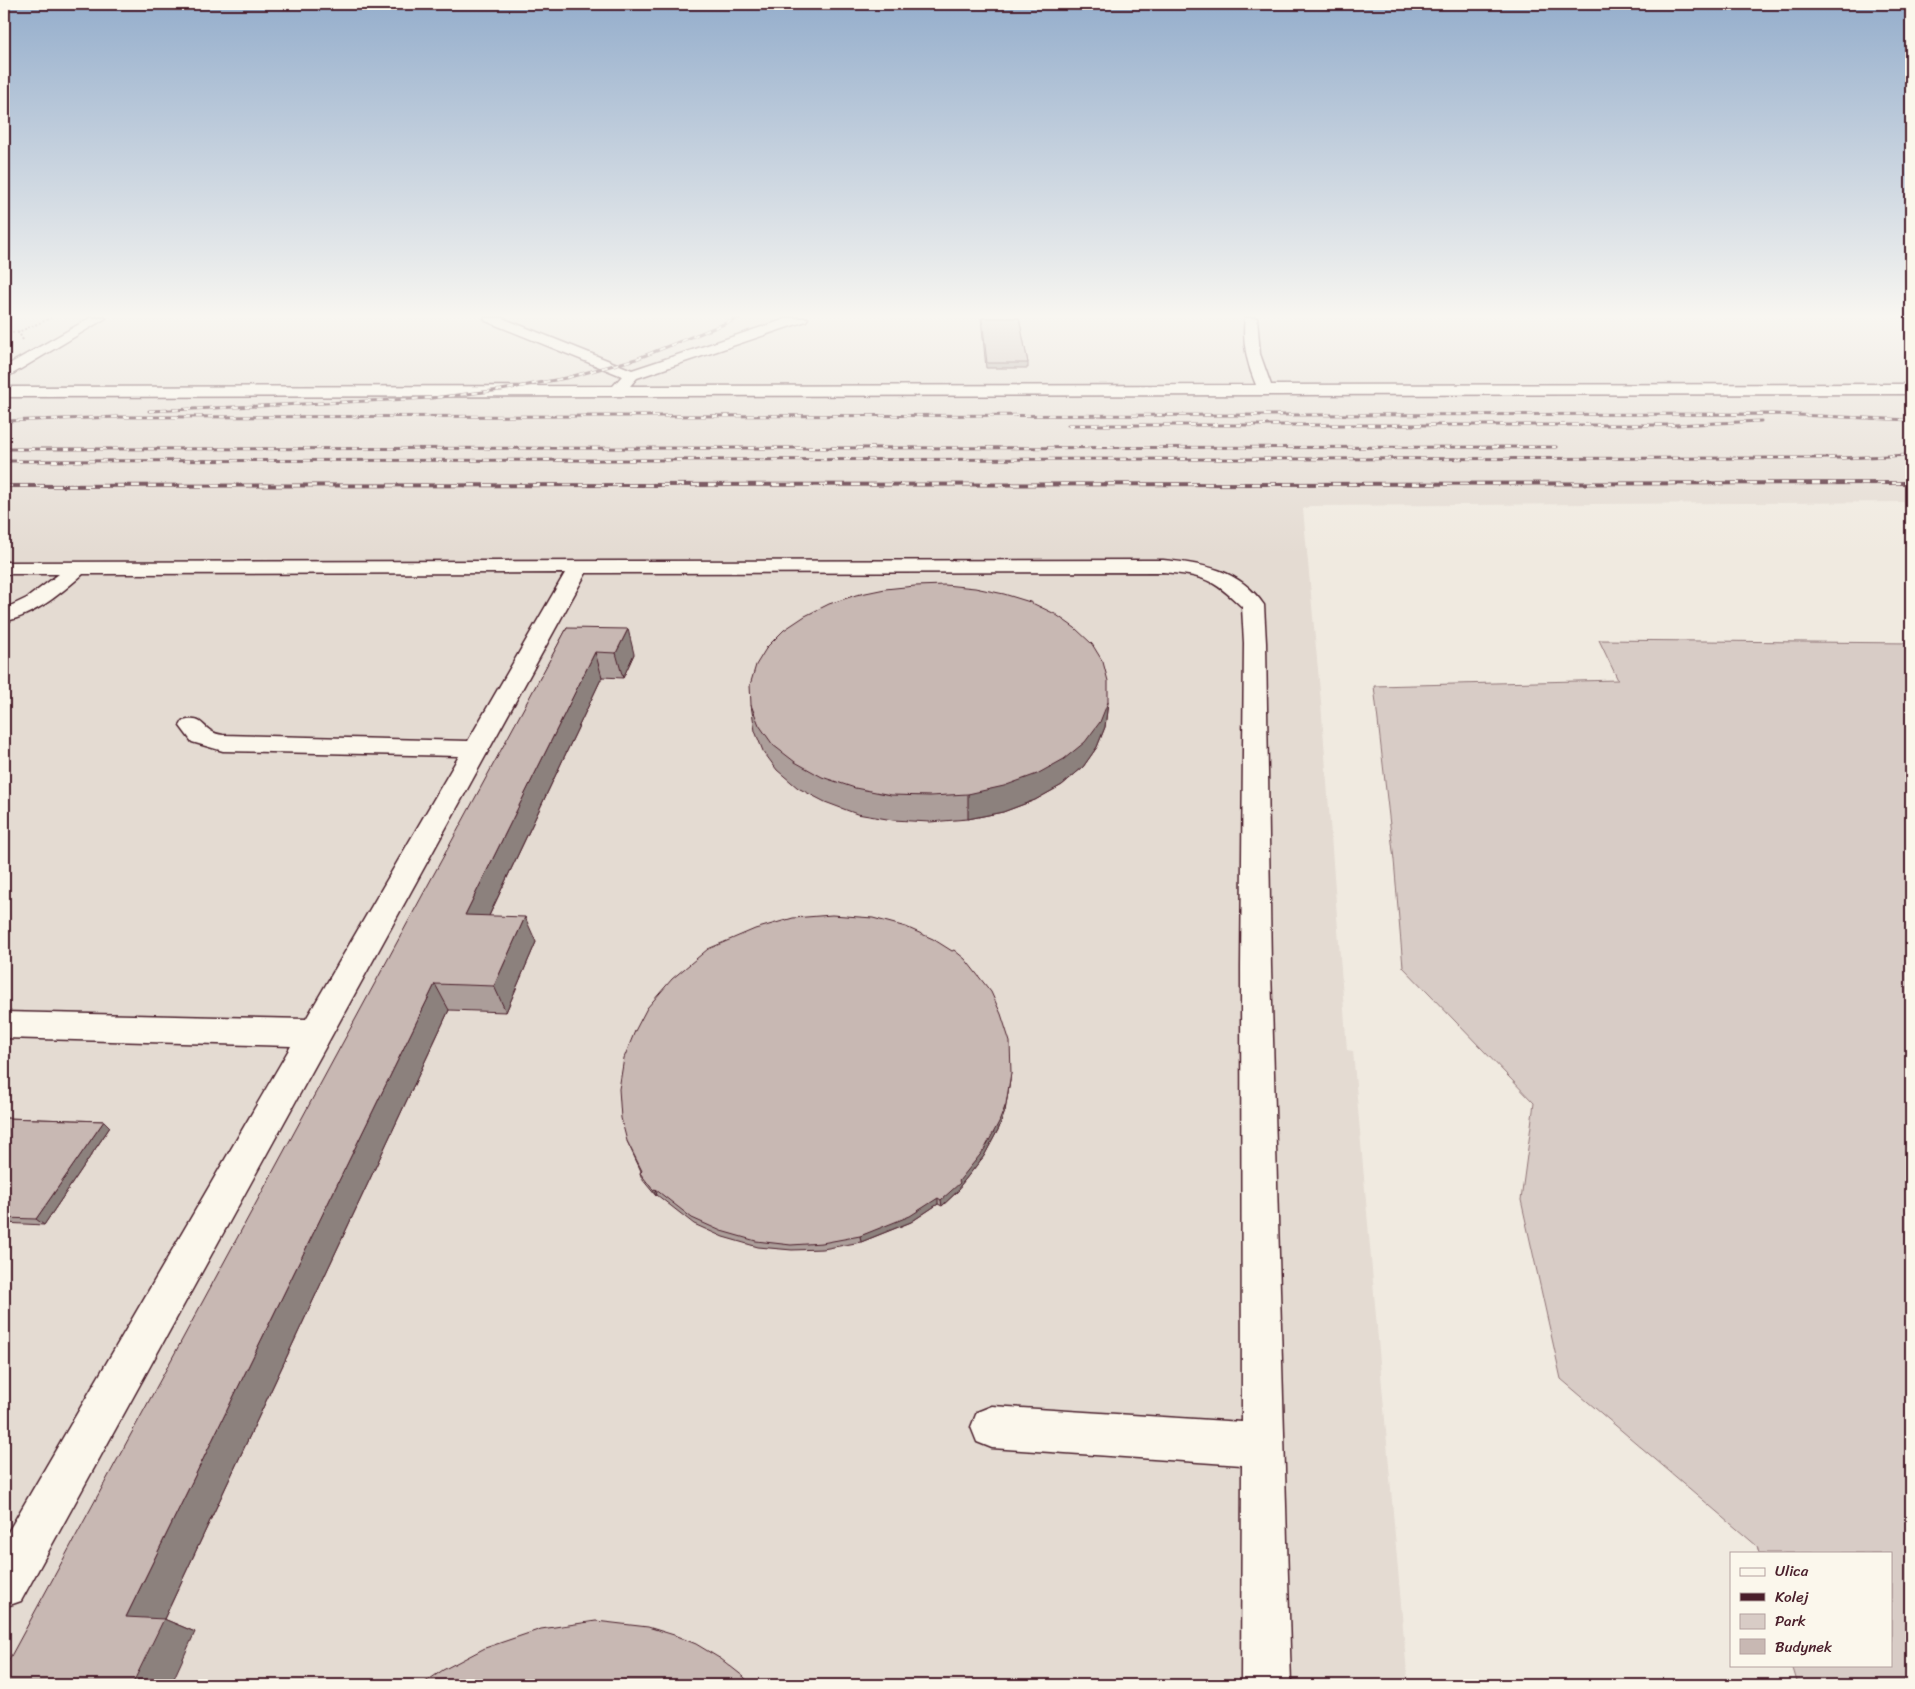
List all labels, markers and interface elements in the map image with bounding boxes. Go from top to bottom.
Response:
legend [1730,1552,1892,1666]
text: Ulica [1775,1558,1809,1584]
text: Kolej [1775,1584,1809,1610]
text: Park [1775,1608,1806,1634]
text: Budynek [1775,1634,1833,1660]

